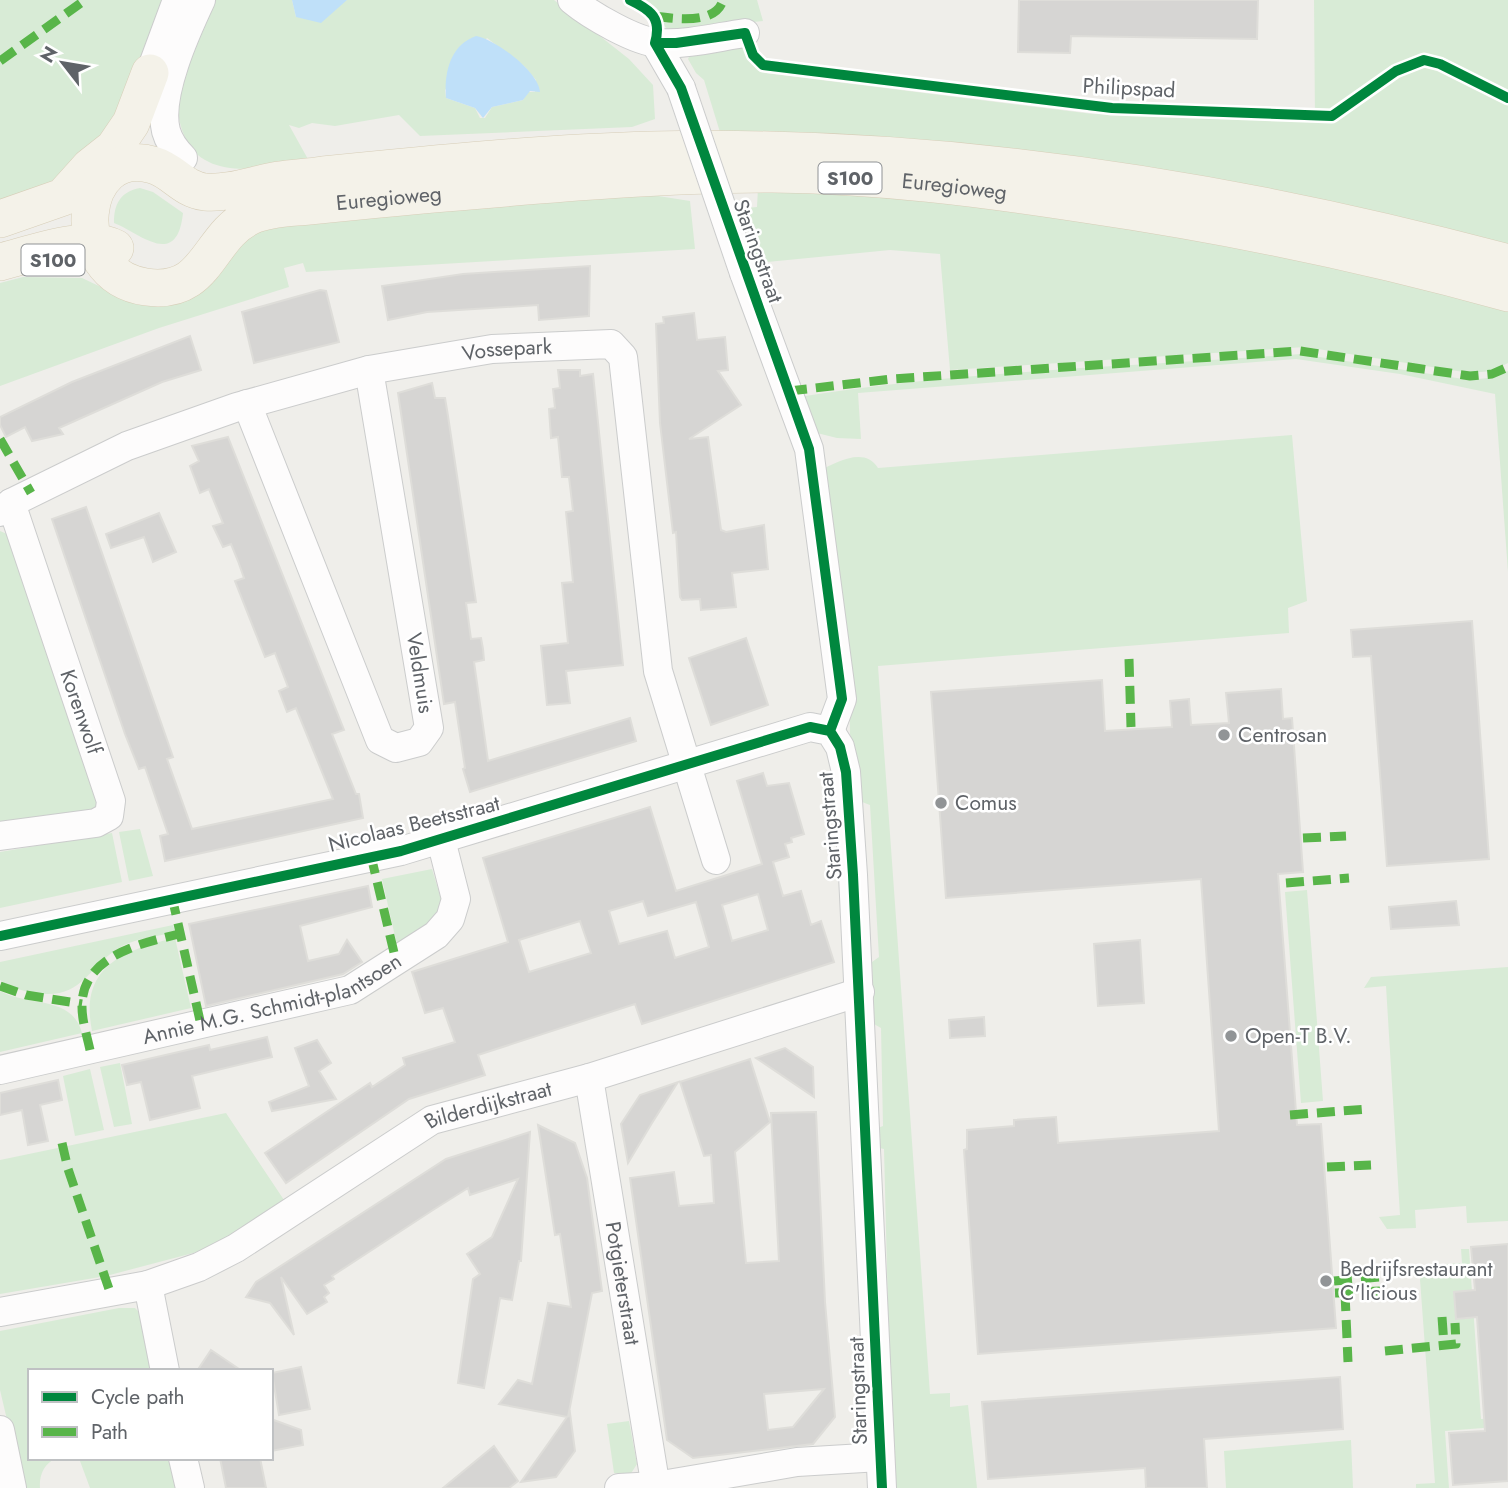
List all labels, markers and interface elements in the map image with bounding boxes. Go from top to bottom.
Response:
north arrow [28,28,98,98]
text: N [33,41,64,68]
street label: Philipspad [1082,71,1176,105]
road number: S100 [818,162,882,194]
street label: Euregioweg [900,166,1009,208]
street label: Euregioweg [335,178,443,218]
street label: Staringstraat [725,195,791,307]
road number: S100 [22,244,84,276]
street label: Vossepark [460,331,553,369]
street label: Veldmuis [399,631,441,715]
street label: Korenwolf [53,666,110,759]
place label: Centrosan [1238,720,1327,750]
marker: Centrosan [1216,727,1232,743]
street label: Staringstraat [810,771,850,881]
street label: Nicolaas Beetsstraat [325,788,503,860]
place label: Comus [955,788,1017,818]
marker: Comus [933,795,949,811]
street label: Annie M.G. Schmidt-plantsoen [140,946,407,1052]
place label: Open-T B.V. [1245,1021,1352,1051]
marker: Open-T B.V. [1223,1028,1239,1044]
street label: Bilderdijkstraat [418,1074,555,1136]
street label: Potgieterstraat [598,1219,647,1347]
place label: Bedrijfsrestaurant C'licious [1340,1254,1493,1308]
marker: Bedrijfsrestaurant C'licious [1318,1273,1334,1289]
street label: Staringstraat [841,1336,875,1446]
legend [28,1369,273,1460]
text: Cycle path [91,1382,184,1412]
text: Path [91,1417,128,1447]

